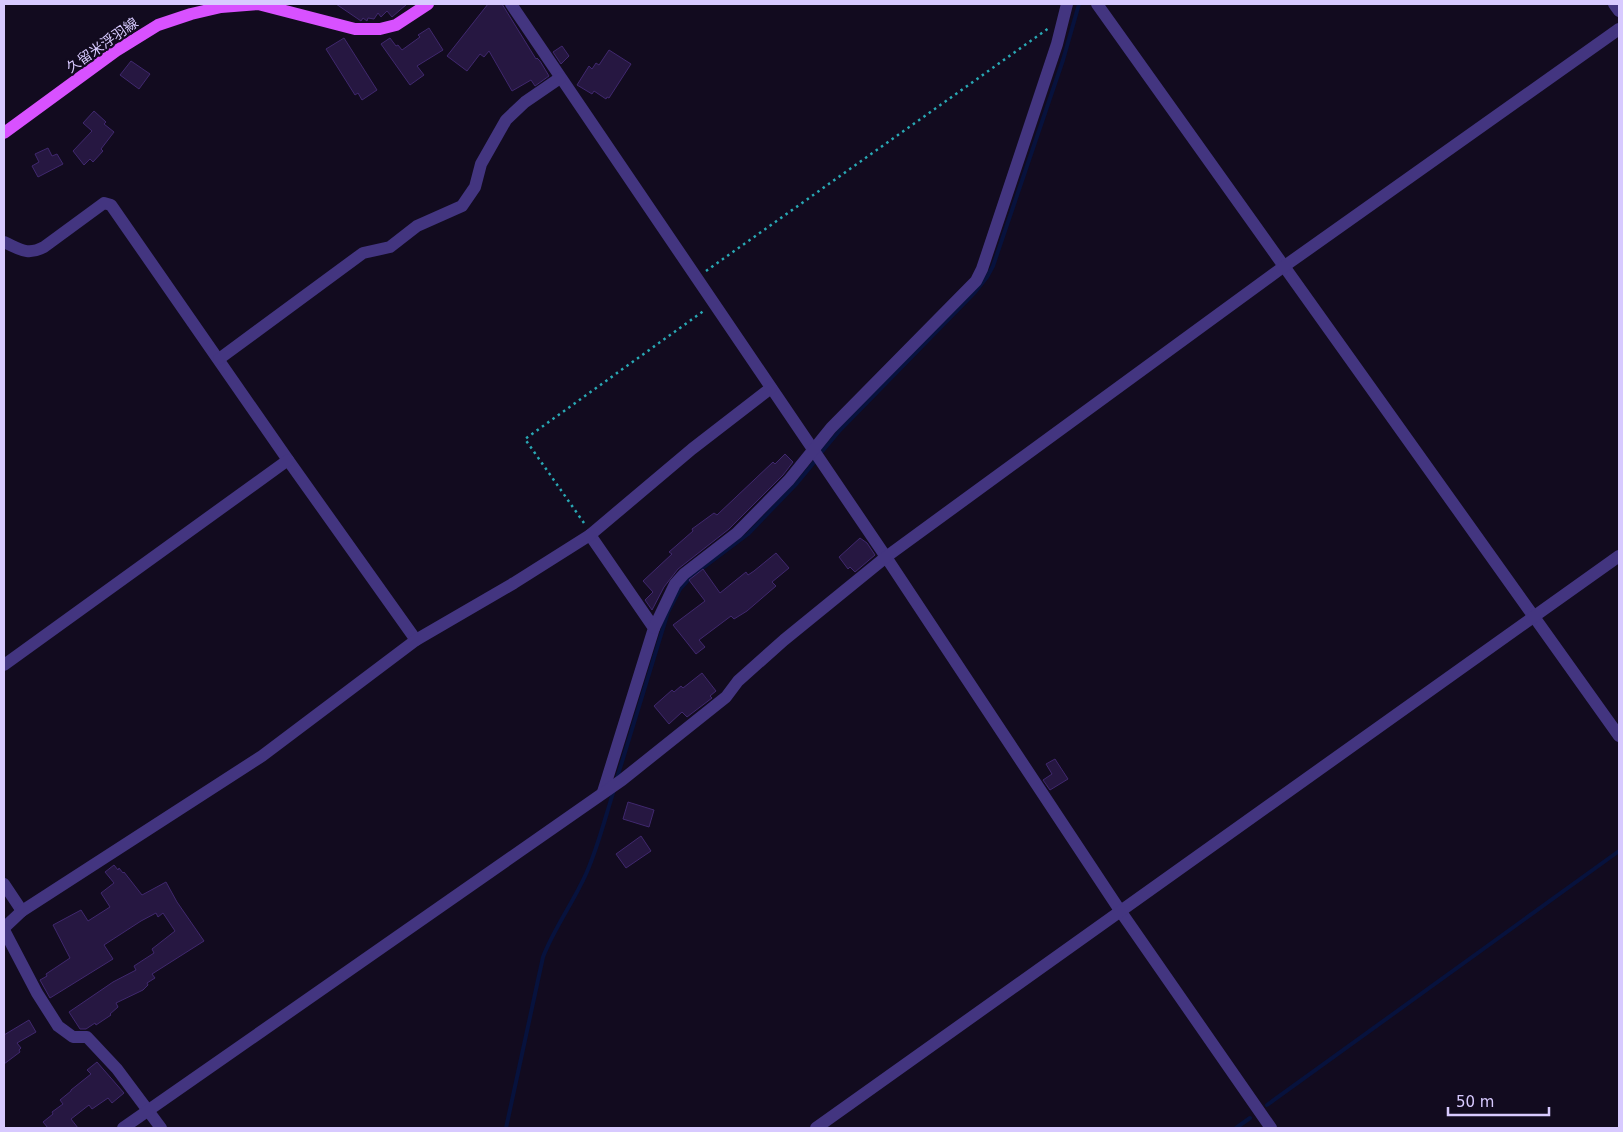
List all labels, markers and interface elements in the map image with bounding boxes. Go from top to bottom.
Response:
street label: 久留米浮羽線 [63,14,141,76]
scale bar [1448,1084,1549,1116]
text: 50 m [1456,1093,1494,1111]

